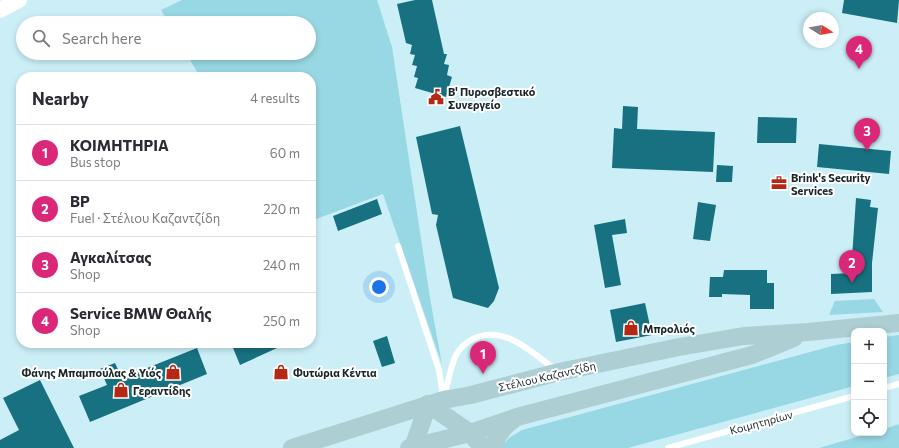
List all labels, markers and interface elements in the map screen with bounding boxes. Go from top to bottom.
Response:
north arrow [803,12,839,48]
search box [16,16,316,60]
icon: search [30,27,52,49]
text: Search here [62,29,141,47]
pin: 4 [846,36,872,69]
place label: Β' Πυροσβεστικό Συνεργείο [448,85,536,111]
text: Nearby [32,88,89,109]
public building icon: Β' Πυροσβεστικό Συνεργείο [427,88,445,106]
text: 4 results [250,90,300,106]
pin: 3 [854,118,880,151]
text: ΚΟΙΜΗΤΗΡΙΑ [70,136,169,154]
text: 1 [42,145,48,161]
text: 60 m [270,145,300,161]
text: Bus stop [70,154,121,170]
place label: Brink's Security Services [791,171,871,197]
office icon: Brink's Security Services [770,174,788,192]
text: BP [70,192,90,210]
text: 2 [41,201,49,217]
text: 220 m [263,201,300,217]
text: Fuel · Στέλιου Καζαντζίδη [70,210,220,226]
text: Αγκαλίτσας [70,248,152,266]
pin: 2 [839,250,865,283]
text: 3 [41,257,49,273]
text: 240 m [263,257,300,273]
text: Shop [70,266,101,282]
your location [369,277,389,297]
text: Service BMW Θαλής [70,304,212,322]
text: 4 [41,313,49,329]
text: 250 m [263,313,300,329]
shop icon: Μπρολιός [622,319,640,337]
text: Shop [70,322,101,338]
place label: Μπρολιός [643,322,695,335]
map controls [851,328,887,436]
button: + [851,328,887,364]
pin: 1 [470,341,496,374]
street label: Στέλιου Καζαντζίδη [497,358,597,394]
shop icon: Φάνης Μπαμπούλας & Υιός [164,363,182,381]
shop icon: Φυτώρια Κέντια [272,363,290,381]
button: − [851,364,887,400]
place label: Φάνης Μπαμπούλας & Υιός [22,366,161,379]
place label: Φυτώρια Κέντια [293,366,377,379]
shop icon: Γεραντίδης [112,381,130,399]
place label: Γεραντίδης [133,384,191,397]
button: locate [851,400,887,436]
street label: Κοιμητηρίων [728,407,794,437]

